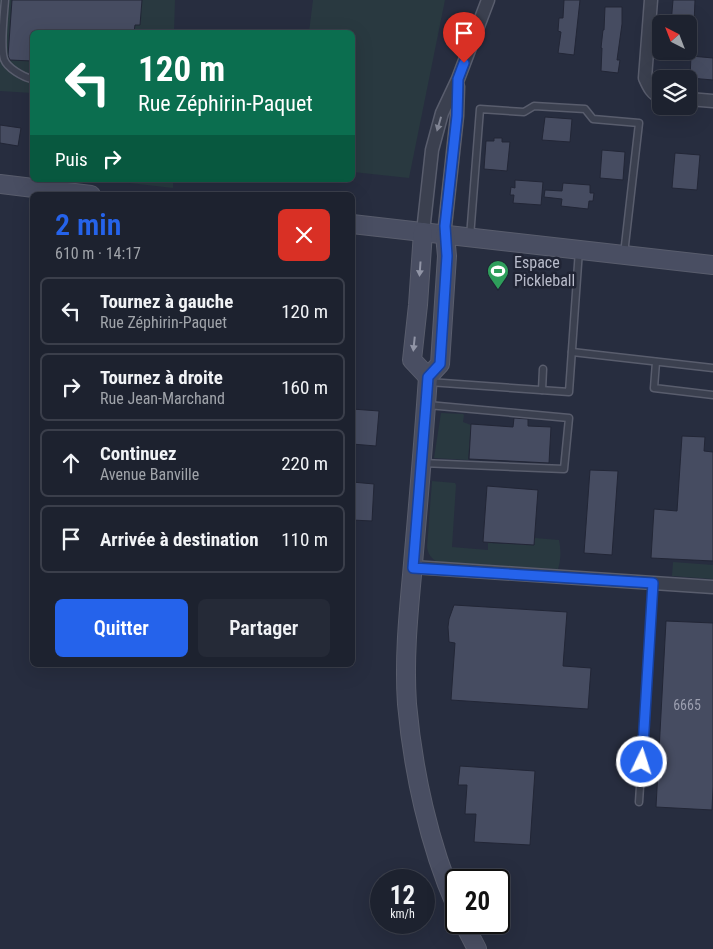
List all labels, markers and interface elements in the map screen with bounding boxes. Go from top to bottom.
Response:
pin [443,12,485,63]
north arrow [652,15,698,60]
map controls [652,15,697,115]
icon: arrive [450,19,478,47]
text: 120 m [138,49,225,90]
icon: left [55,50,120,115]
button: layers [652,70,697,115]
text: Rue Zéphirin-Paquet [138,91,313,116]
one-way arrow [435,116,443,131]
icon: right [98,145,126,173]
text: Puis [55,148,88,171]
text: 2 min [55,207,121,242]
button: close [278,209,330,261]
text: 610 m · 14:17 [55,244,141,263]
place label: Espace Pickleball [514,253,575,290]
sports icon: Espace Pickleball [486,259,510,290]
one-way arrow [416,261,424,277]
text: Tournez à gauche [100,290,233,313]
icon: left [57,297,85,325]
text: 120 m [281,300,328,323]
text: Rue Zéphirin-Paquet [100,313,227,332]
one-way arrow [410,336,418,352]
text: Tournez à droite [100,366,223,389]
icon: right [57,373,85,401]
text: 160 m [281,376,328,399]
text: Rue Jean-Marchand [100,389,225,408]
text: Continuez [100,442,177,465]
icon: ahead [57,449,85,477]
text: 220 m [281,452,328,475]
text: Avenue Banville [100,465,199,484]
icon: arrive [57,525,85,553]
text: Arrivée à destination [100,528,259,551]
text: 110 m [281,528,328,551]
button: Quitter [55,599,188,657]
button: Partager [198,599,330,657]
house number: 6665 [673,697,701,713]
position arrow [615,735,667,787]
speed limit sign: 20 [445,869,510,934]
text: 12 [390,881,415,910]
text: km/h [390,907,415,921]

